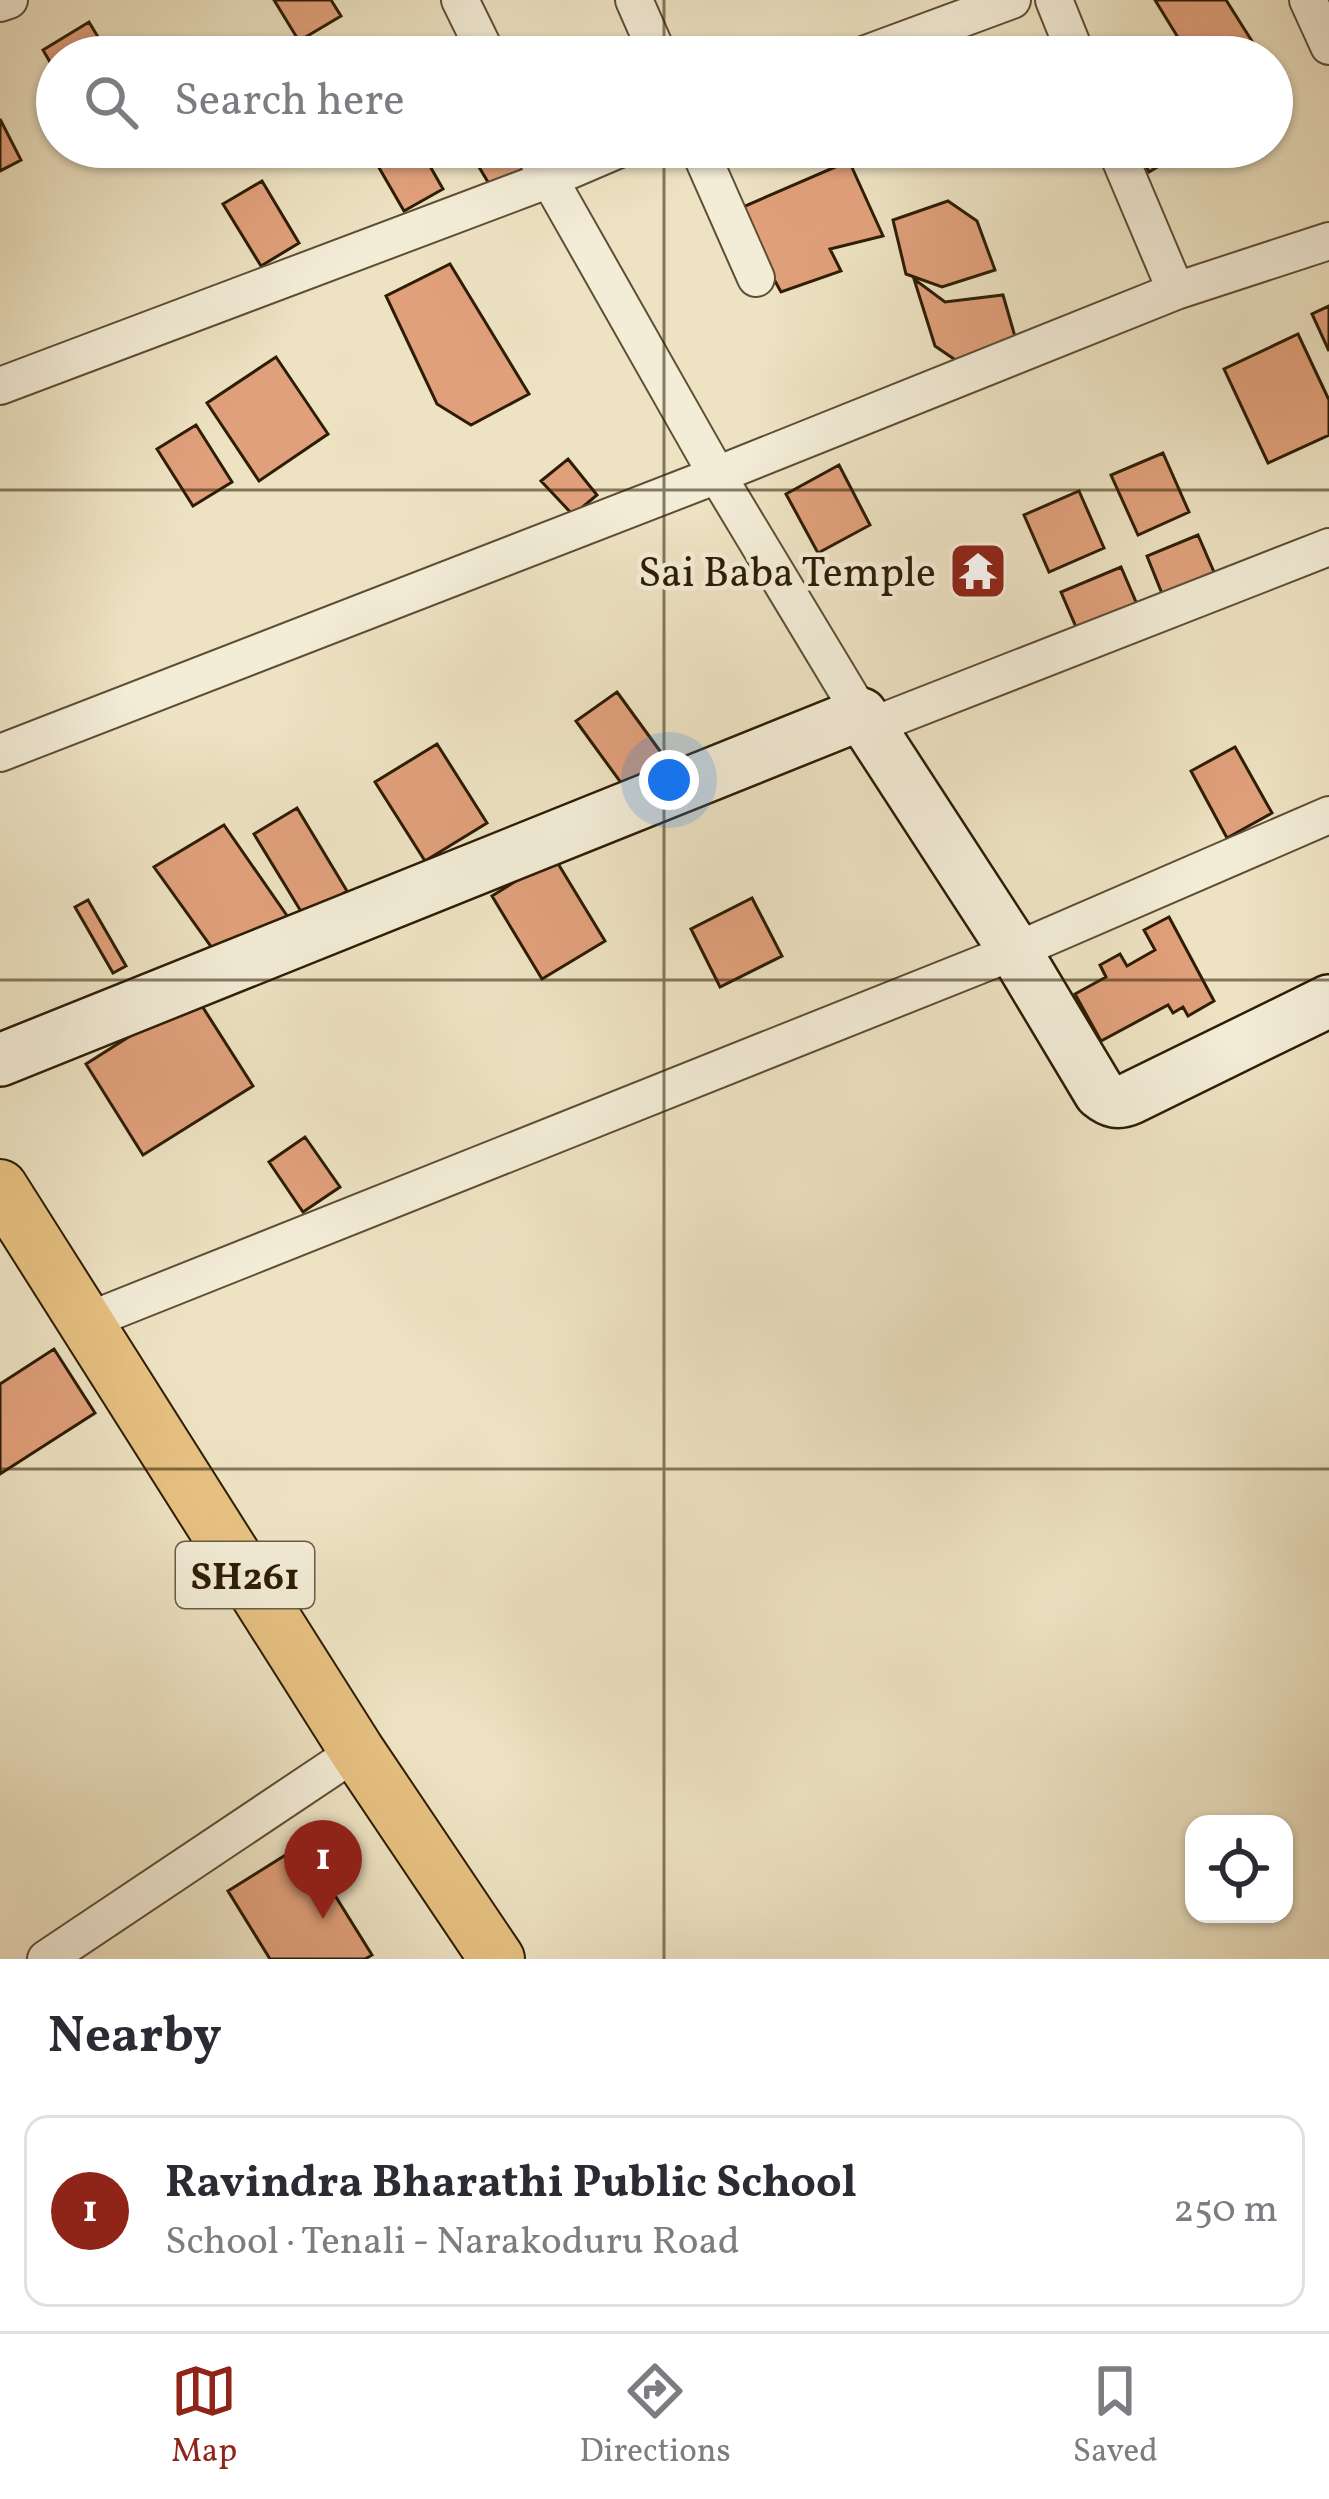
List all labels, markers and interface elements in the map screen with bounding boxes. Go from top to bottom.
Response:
search box [36,36,1293,168]
icon: search [78,69,144,135]
text: Search here [174,71,405,134]
temple icon: Sai Baba Temple [947,540,1009,602]
place label: Sai Baba Temple [638,546,936,605]
your location [639,750,699,810]
road number: SH261 [176,1542,314,1608]
map controls [1185,1815,1293,1923]
button: locate [1185,1815,1293,1923]
pin: 1 [284,1820,362,1919]
text: Nearby [48,2002,222,2073]
text: Ravindra Bharathi Public School [165,2153,857,2216]
text: 1 [82,2184,98,2238]
text: 250 m [1173,2184,1278,2238]
text: School · Tenali - Narakoduru Road [165,2216,740,2270]
tab: Map [171,2358,237,2476]
tab: Directions [579,2358,731,2476]
tab: Saved [1073,2358,1158,2476]

